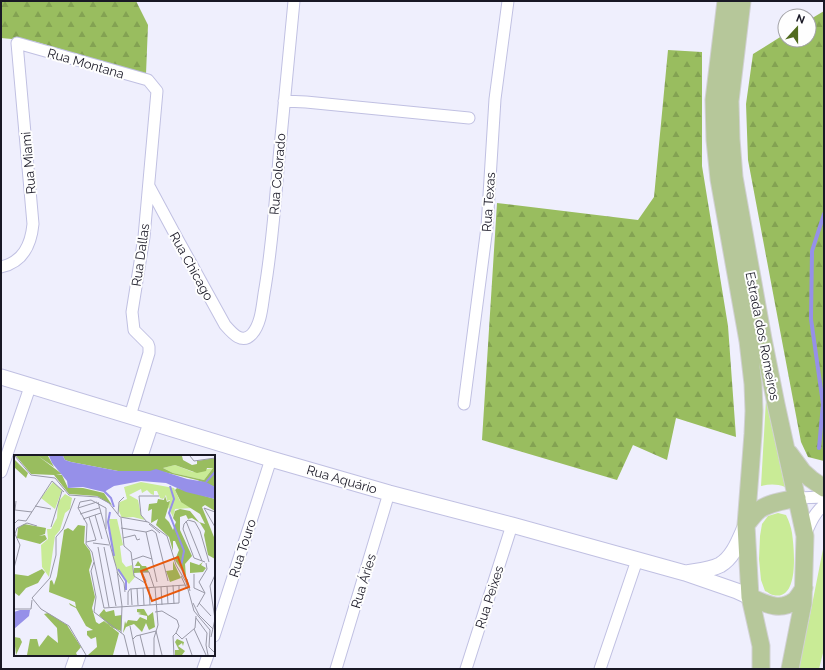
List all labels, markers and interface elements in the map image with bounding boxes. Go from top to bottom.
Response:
north arrow [777,8,817,48]
text: N [794,12,807,27]
street label: Rua Montana [46,45,126,82]
street label: Rua Miami [18,131,39,195]
street label: Rua Colorado [266,132,289,215]
street label: Rua Texas [479,172,498,232]
street label: Rua Dallas [129,223,152,287]
street label: Rua Chicago [167,229,217,303]
street label: Estrada dos Romeiros [743,270,782,402]
inset map [14,455,215,656]
street label: Rua Aquário [305,462,379,497]
street label: Rua Touro [226,517,259,579]
street label: Rua Áries [348,552,379,610]
street label: Rua Peixes [472,564,507,630]

